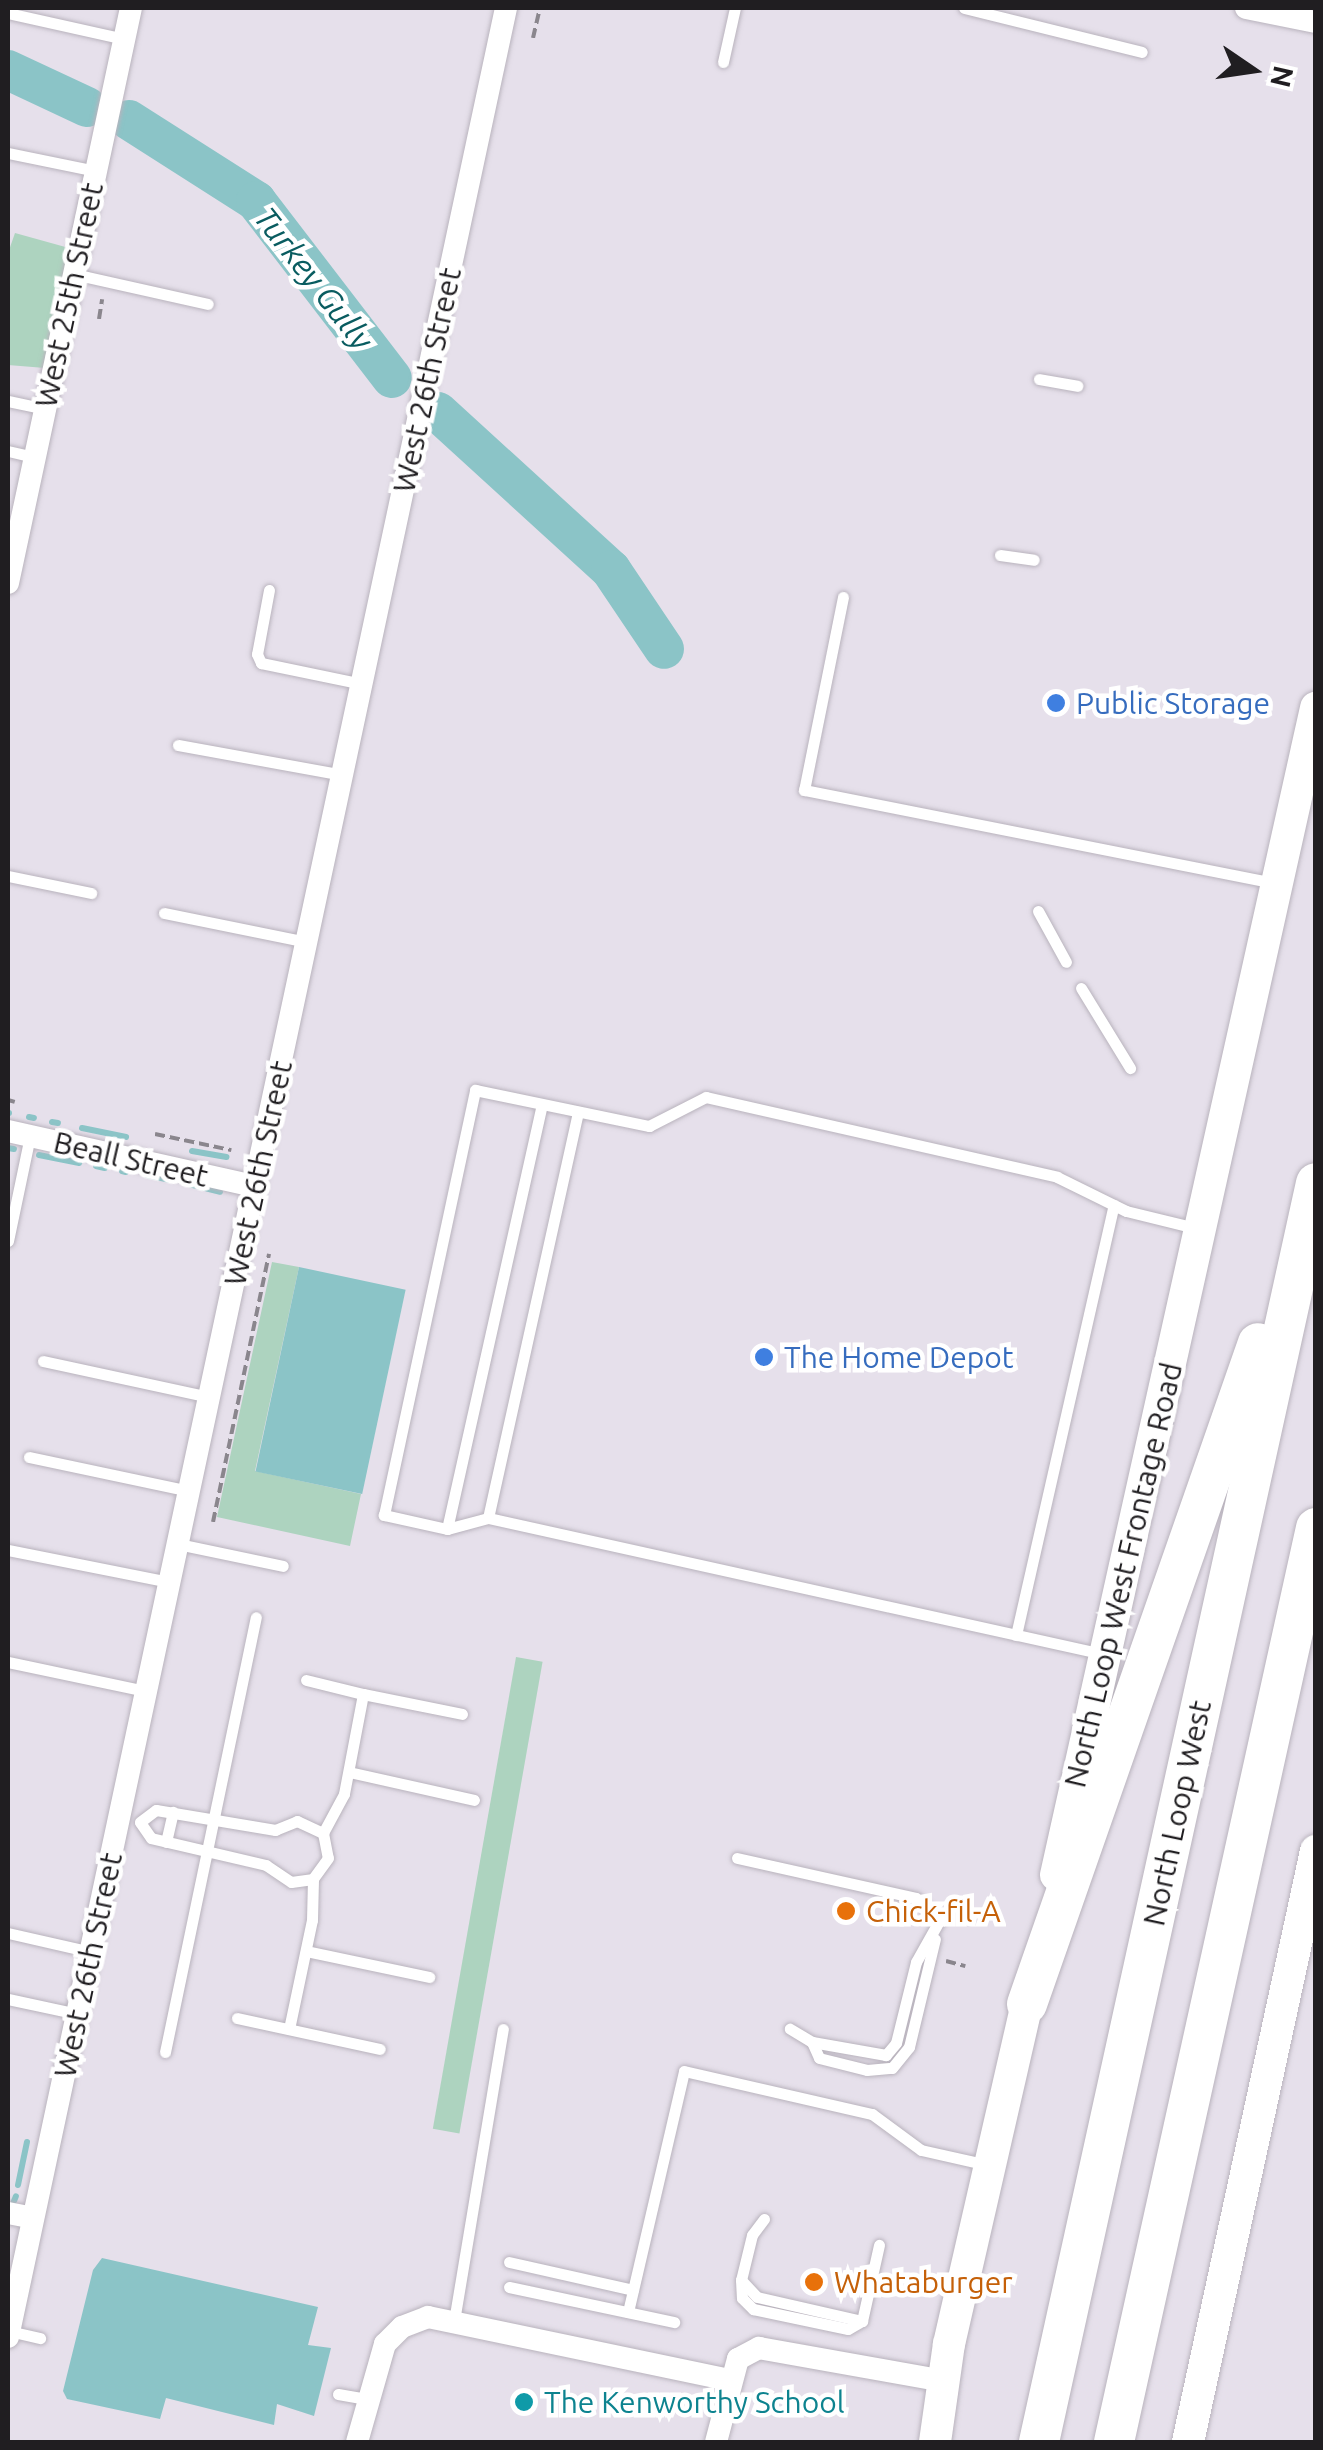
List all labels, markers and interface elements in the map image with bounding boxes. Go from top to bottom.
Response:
north arrow [1203,20,1303,120]
text: N [1265,63,1300,91]
street label: West 25th Street [28,179,110,411]
water label: Turkey Gully [246,199,382,357]
street label: West 26th Street [386,264,468,496]
place label: Public Storage [1076,685,1270,721]
marker: Public Storage [1045,692,1067,714]
street label: West 26th Street [217,1057,299,1289]
street label: Beall Street [50,1124,212,1194]
place label: The Home Depot [784,1339,1014,1375]
marker: The Home Depot [753,1346,775,1368]
street label: North Loop West Frontage Road [1057,1359,1189,1791]
street label: North Loop West [1136,1697,1218,1929]
street label: West 26th Street [47,1849,129,2081]
place label: Chick-fil-A [866,1893,1001,1929]
marker: Chick-fil-A [835,1900,857,1922]
place label: Whataburger [834,2264,1013,2300]
marker: Whataburger [803,2271,825,2293]
place label: The Kenworthy School [544,2384,845,2420]
marker: The Kenworthy School [513,2391,535,2413]

